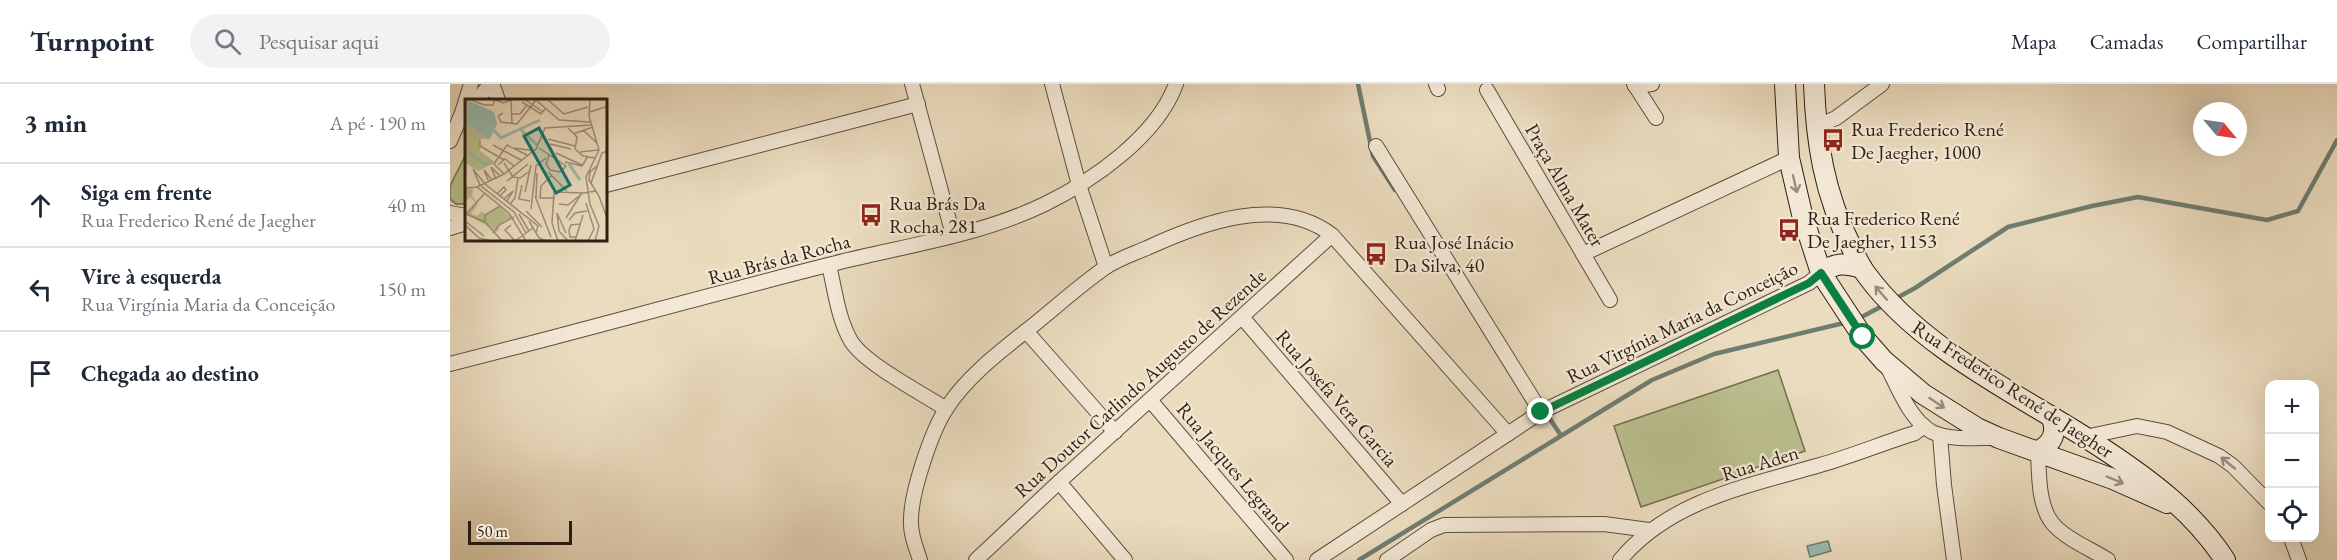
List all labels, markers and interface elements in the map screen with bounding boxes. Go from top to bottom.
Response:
search box [190,14,610,68]
text: Turnpoint [30,23,154,59]
icon: search [211,25,244,58]
text: Pesquisar aqui [259,27,379,56]
text: Mapa [2011,28,2057,55]
text: Camadas [2090,28,2163,55]
text: Compartilhar [2196,28,2307,55]
inset map [465,99,608,242]
north arrow [2193,102,2247,156]
text: 3 min [24,106,87,140]
text: A pé · 190 m [330,110,426,136]
place label: Rua Frederico René De Jaegher, 1000 [1851,116,2004,165]
street label: Praça Alma Mater [1519,119,1611,252]
bus stop icon: Rua Frederico René De Jaegher, 1000 [1820,127,1846,153]
one-way arrow [1790,173,1801,193]
text: Siga em frente [81,178,212,207]
icon: ahead [24,189,57,222]
place label: Rua Brás Da Rocha, 281 [889,190,986,239]
text: 40 m [387,192,426,218]
bus stop icon: Rua Brás Da Rocha, 281 [858,202,884,228]
place label: Rua Frederico René De Jaegher, 1153 [1807,205,1960,254]
text: Rua Frederico René de Jaegher [81,207,316,233]
bus stop icon: Rua Frederico René De Jaegher, 1153 [1776,217,1802,243]
street label: Rua Brás da Rocha [705,228,853,290]
place label: Rua José Inácio Da Silva, 40 [1394,229,1514,278]
bus stop icon: Rua José Inácio Da Silva, 40 [1363,241,1389,267]
street label: Rua Virgínia Maria da Conceição [1562,254,1802,389]
text: Vire à esquerda [81,262,221,291]
street label: Rua Doutor Carlindo Augusto de Rezende [1009,263,1272,503]
icon: left [24,273,57,306]
text: 150 m [378,276,426,302]
one-way arrow [1874,286,1888,301]
text: Rua Virgínia Maria da Conceição [81,291,336,317]
street label: Rua Frederico René de Jaegher [1907,314,2119,464]
route start [1849,323,1875,349]
street label: Rua Josefa Vera Garcia [1270,324,1404,472]
icon: arrive [24,357,57,390]
text: Chegada ao destino [81,359,259,388]
map controls [2265,380,2319,542]
button: + [2265,380,2319,434]
street label: Rua Jacques Legrand [1171,397,1296,538]
one-way arrow [1929,397,1945,409]
route end [1527,398,1553,424]
button: − [2265,434,2319,488]
street label: Rua Aden [1718,439,1802,487]
one-way arrow [2220,457,2236,470]
one-way arrow [2106,475,2124,486]
button: locate [2265,488,2319,542]
scale bar [468,518,572,546]
text: 50 m [477,521,508,542]

